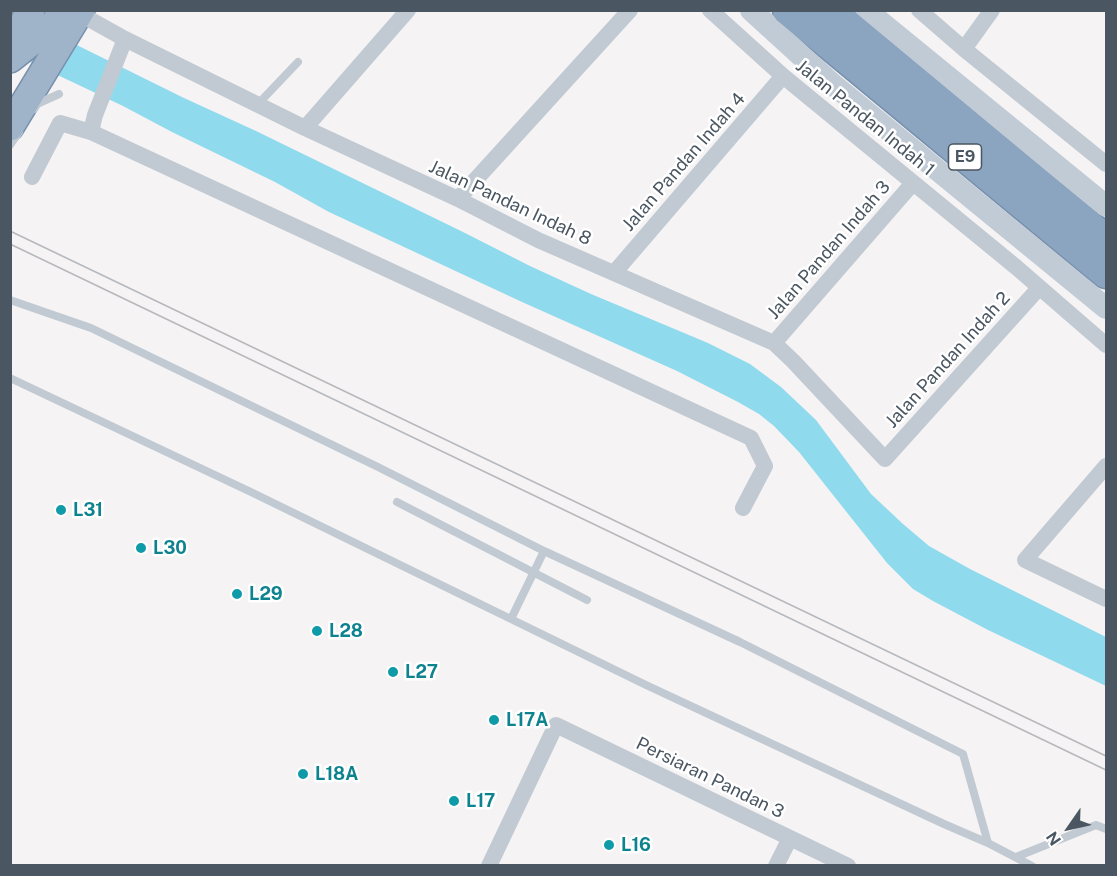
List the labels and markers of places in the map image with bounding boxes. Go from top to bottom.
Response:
place label: L31 [73,499,103,521]
marker: L31 [54,503,68,517]
place label: L30 [153,537,187,559]
marker: L30 [134,541,148,555]
place label: L29 [249,583,283,605]
marker: L29 [230,587,244,601]
place label: L28 [329,620,363,642]
marker: L28 [310,624,324,638]
place label: L27 [405,661,438,683]
marker: L27 [386,665,400,679]
place label: L17A [506,709,548,731]
marker: L17A [487,713,501,727]
place label: L18A [315,763,358,785]
marker: L18A [296,767,310,781]
place label: L17 [466,790,495,812]
marker: L17 [447,794,461,808]
place label: L16 [621,834,651,856]
marker: L16 [602,838,616,852]

